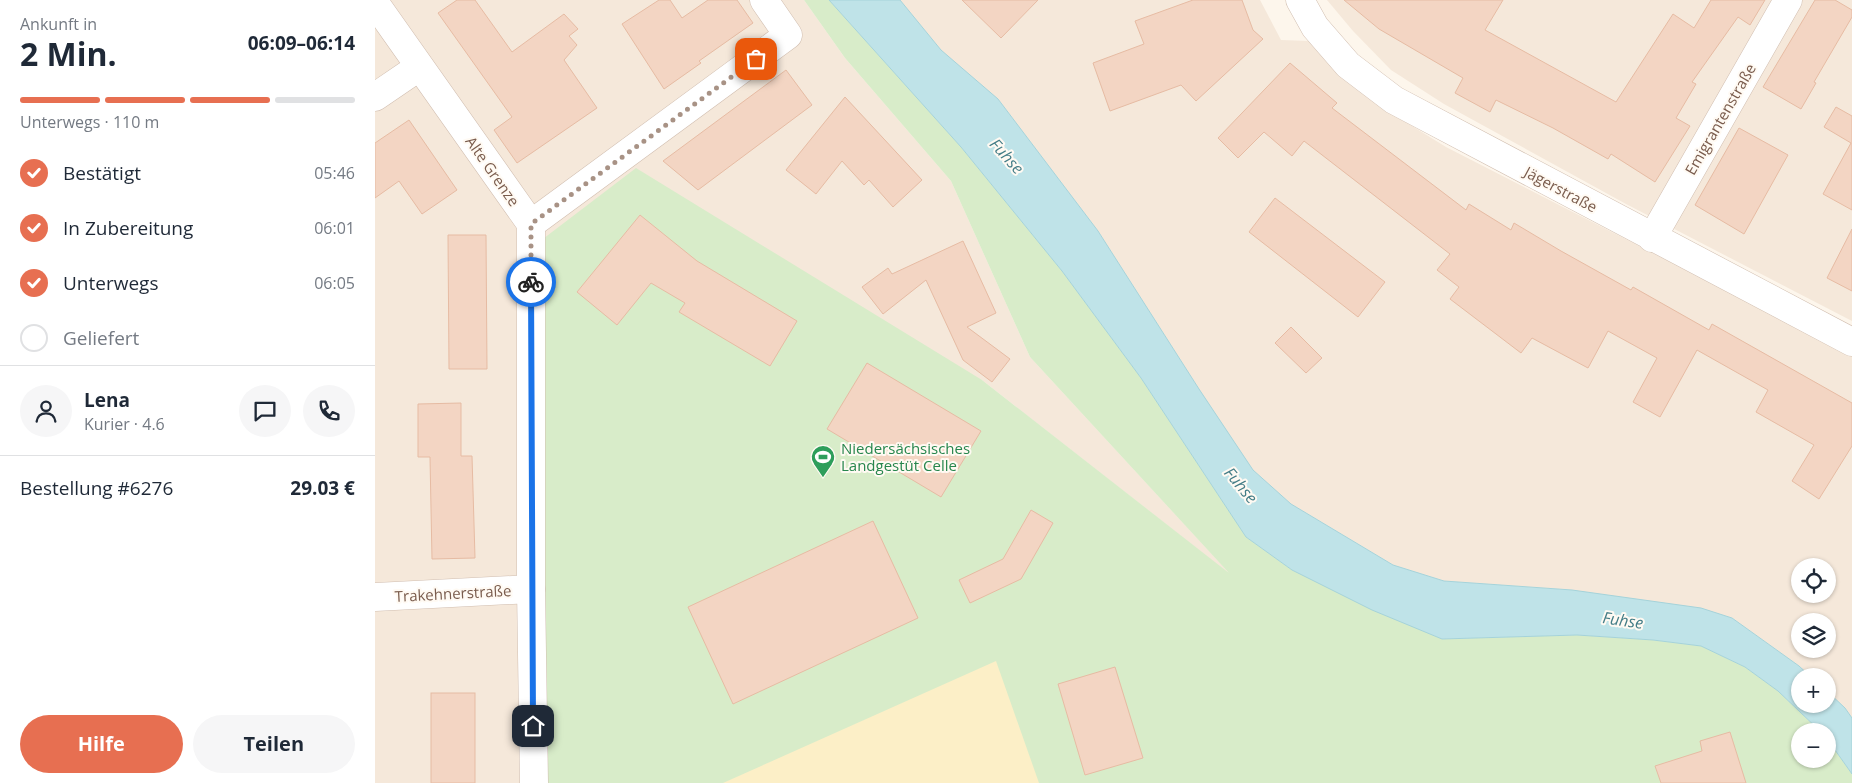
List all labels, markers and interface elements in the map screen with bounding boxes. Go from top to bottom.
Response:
text: Ankunft in [20,13,97,35]
text: 06:09–06:14 [248,30,355,56]
text: 2 Min. [20,32,117,75]
pin [735,38,777,80]
icon: bag [742,45,770,73]
street label: Emigrantenstraße [1680,60,1760,178]
text: Unterwegs · 110 m [20,111,159,133]
street label: Alte Grenze [462,132,524,210]
water label: Fuhse [985,133,1029,179]
icon: check [20,159,48,187]
text: Bestätigt [63,160,141,186]
street label: Jägerstraße [1519,161,1601,217]
text: 05:46 [314,162,355,184]
icon: check [20,214,48,242]
text: In Zubereitung [63,215,193,241]
text: 06:01 [314,217,355,239]
courier [506,257,556,307]
icon: bike [517,268,545,296]
icon: check [20,269,48,297]
text: Unterwegs [63,270,158,296]
text: 06:05 [314,272,355,294]
text: Geliefert [63,325,139,351]
button: person [20,385,72,437]
button: chat [239,385,291,437]
button: phone [303,385,355,437]
text: Lena [84,387,130,413]
text: Kurier · 4.6 [84,413,165,435]
place label: Niedersächsisches Landgestüt Celle [841,438,970,475]
sports icon: Niedersächsisches Landgestüt Celle [810,444,836,478]
water label: Fuhse [1219,462,1263,508]
text: Bestellung #6276 [20,475,173,501]
text: 29.03 € [290,475,355,501]
map controls [1791,558,1836,768]
button: locate [1791,558,1836,603]
street label: Trakehnerstraße [394,580,512,606]
water label: Fuhse [1601,606,1645,634]
button: layers [1791,613,1836,658]
button: + [1791,668,1836,713]
pin [512,705,554,747]
icon: home [519,712,547,740]
button: Hilfe [20,715,183,773]
button: Teilen [193,715,355,773]
button: − [1791,723,1836,768]

